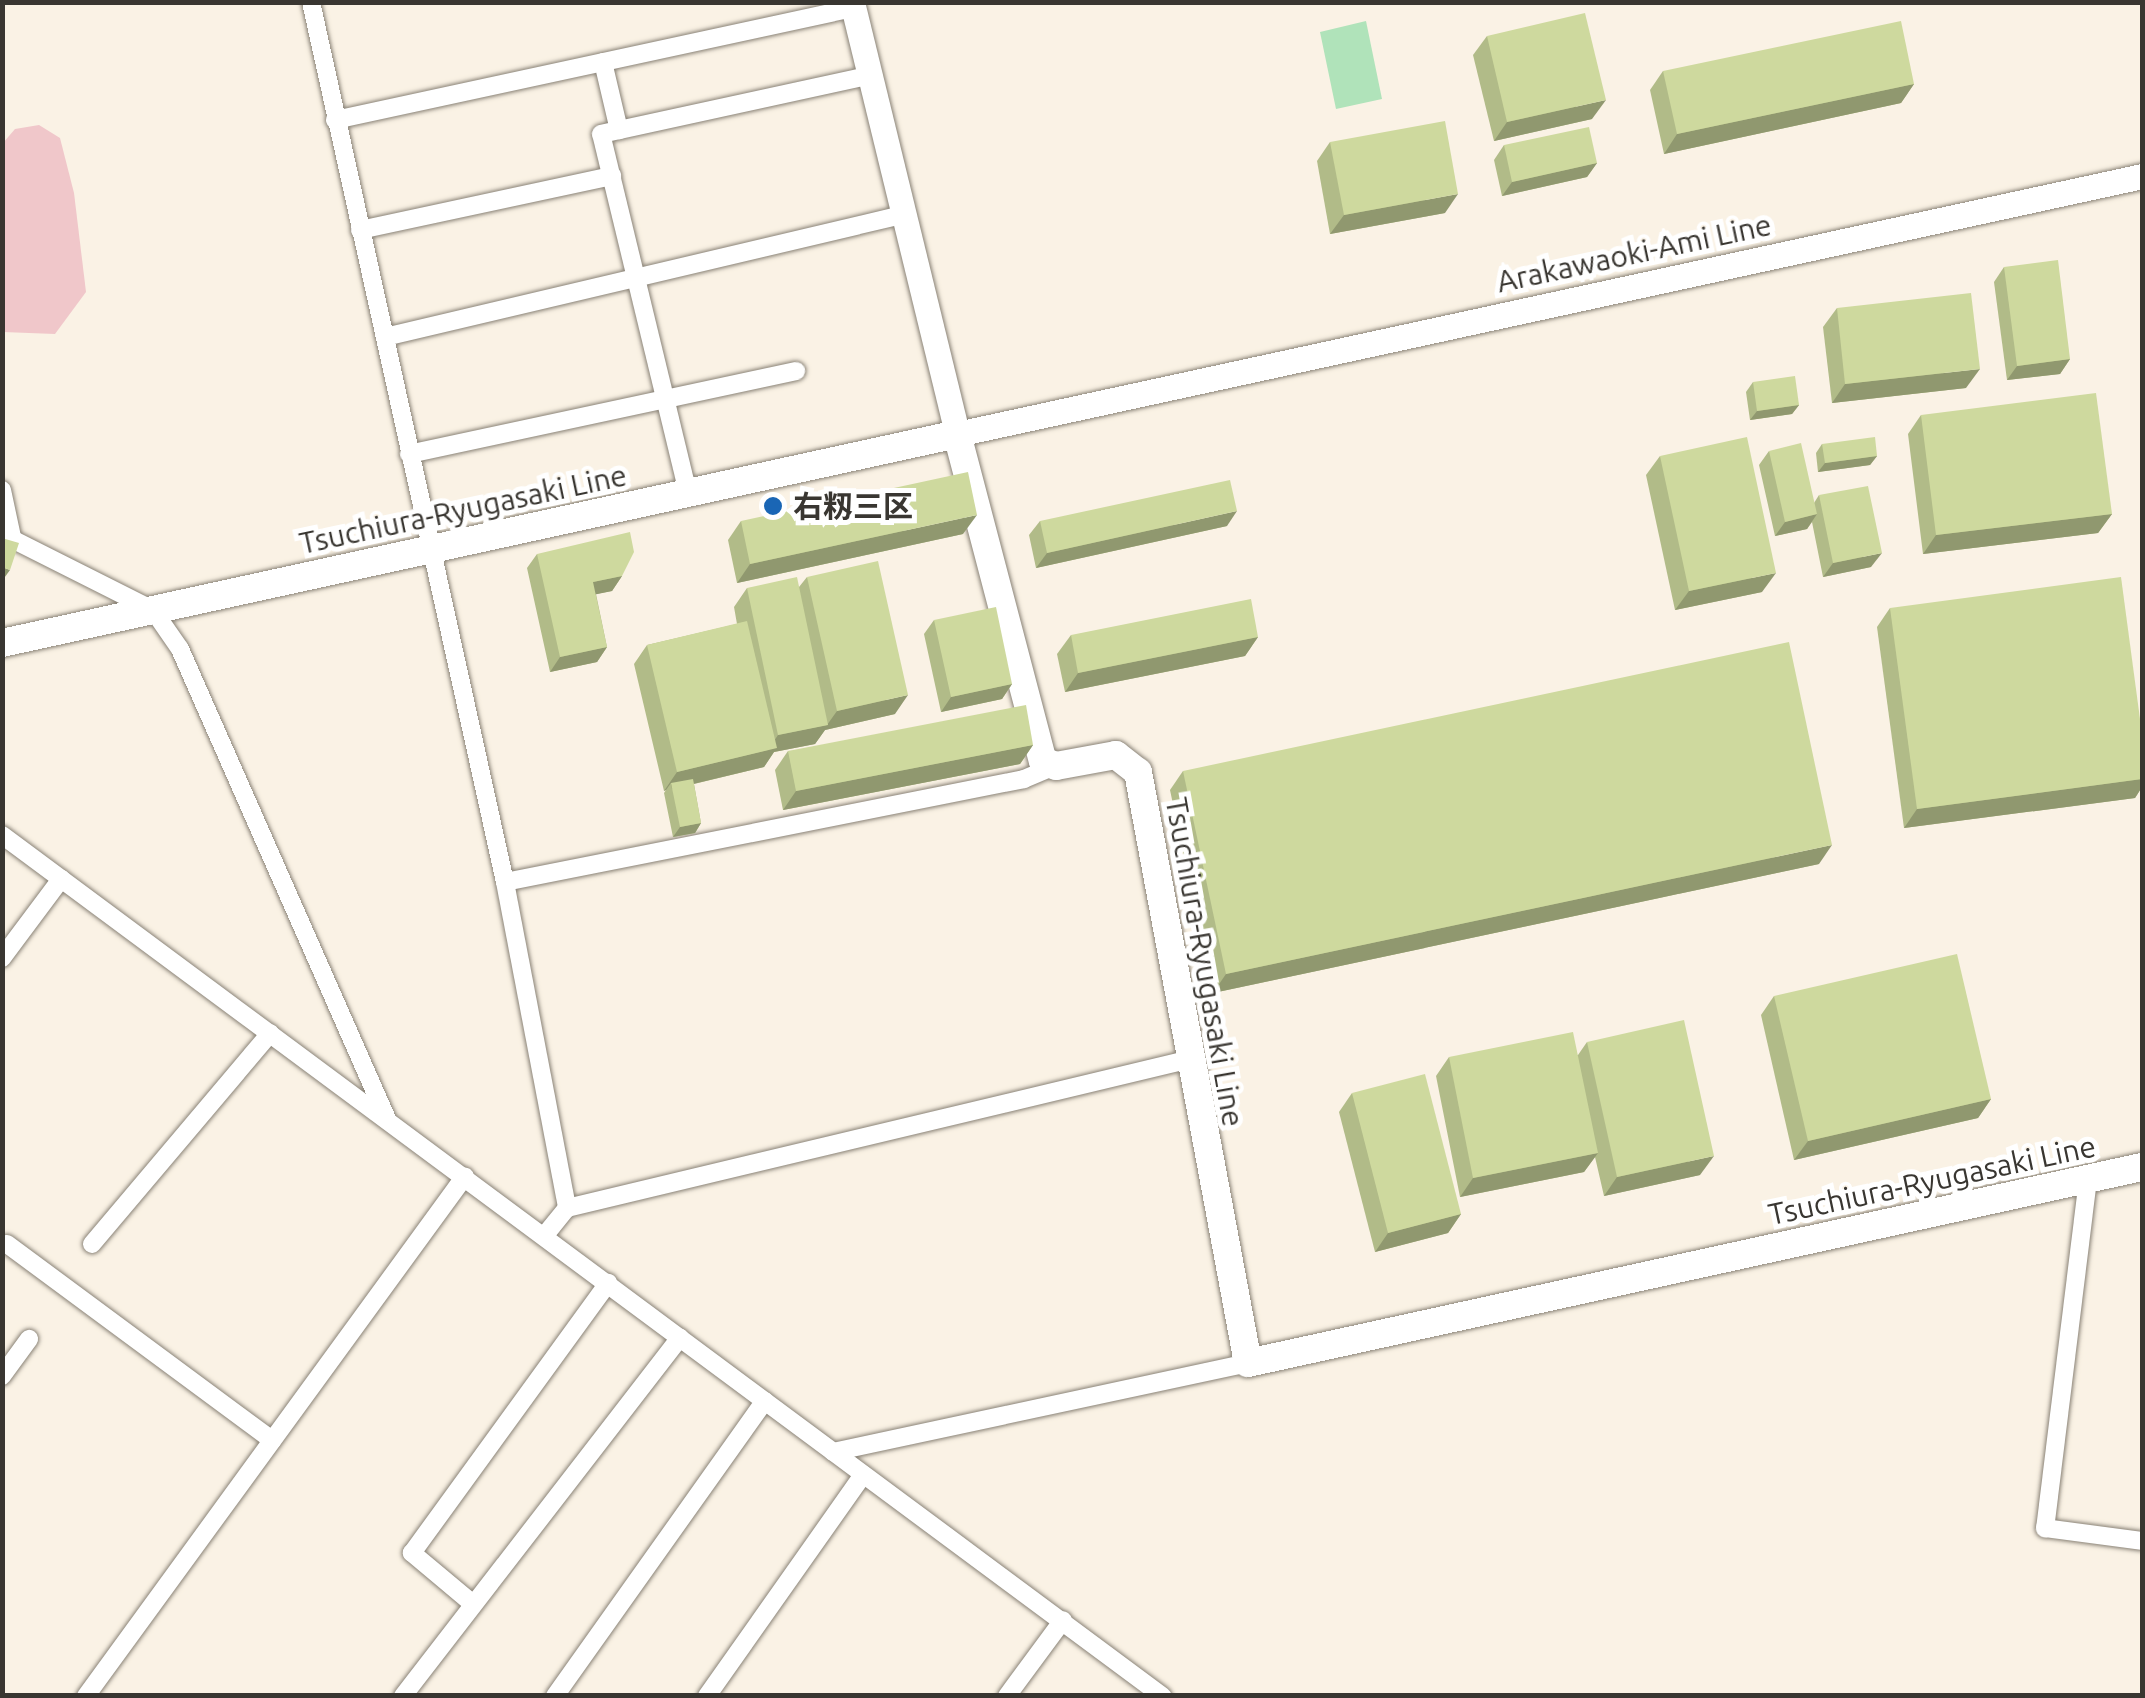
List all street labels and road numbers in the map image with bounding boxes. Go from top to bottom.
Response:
street label: Arakawaoki-Ami Line [1493,206,1775,300]
street label: Tsuchiura-Ryugasaki Line [296,457,630,561]
street label: Tsuchiura-Ryugasaki Line [1158,795,1252,1129]
street label: Tsuchiura-Ryugasaki Line [1765,1128,2099,1232]

